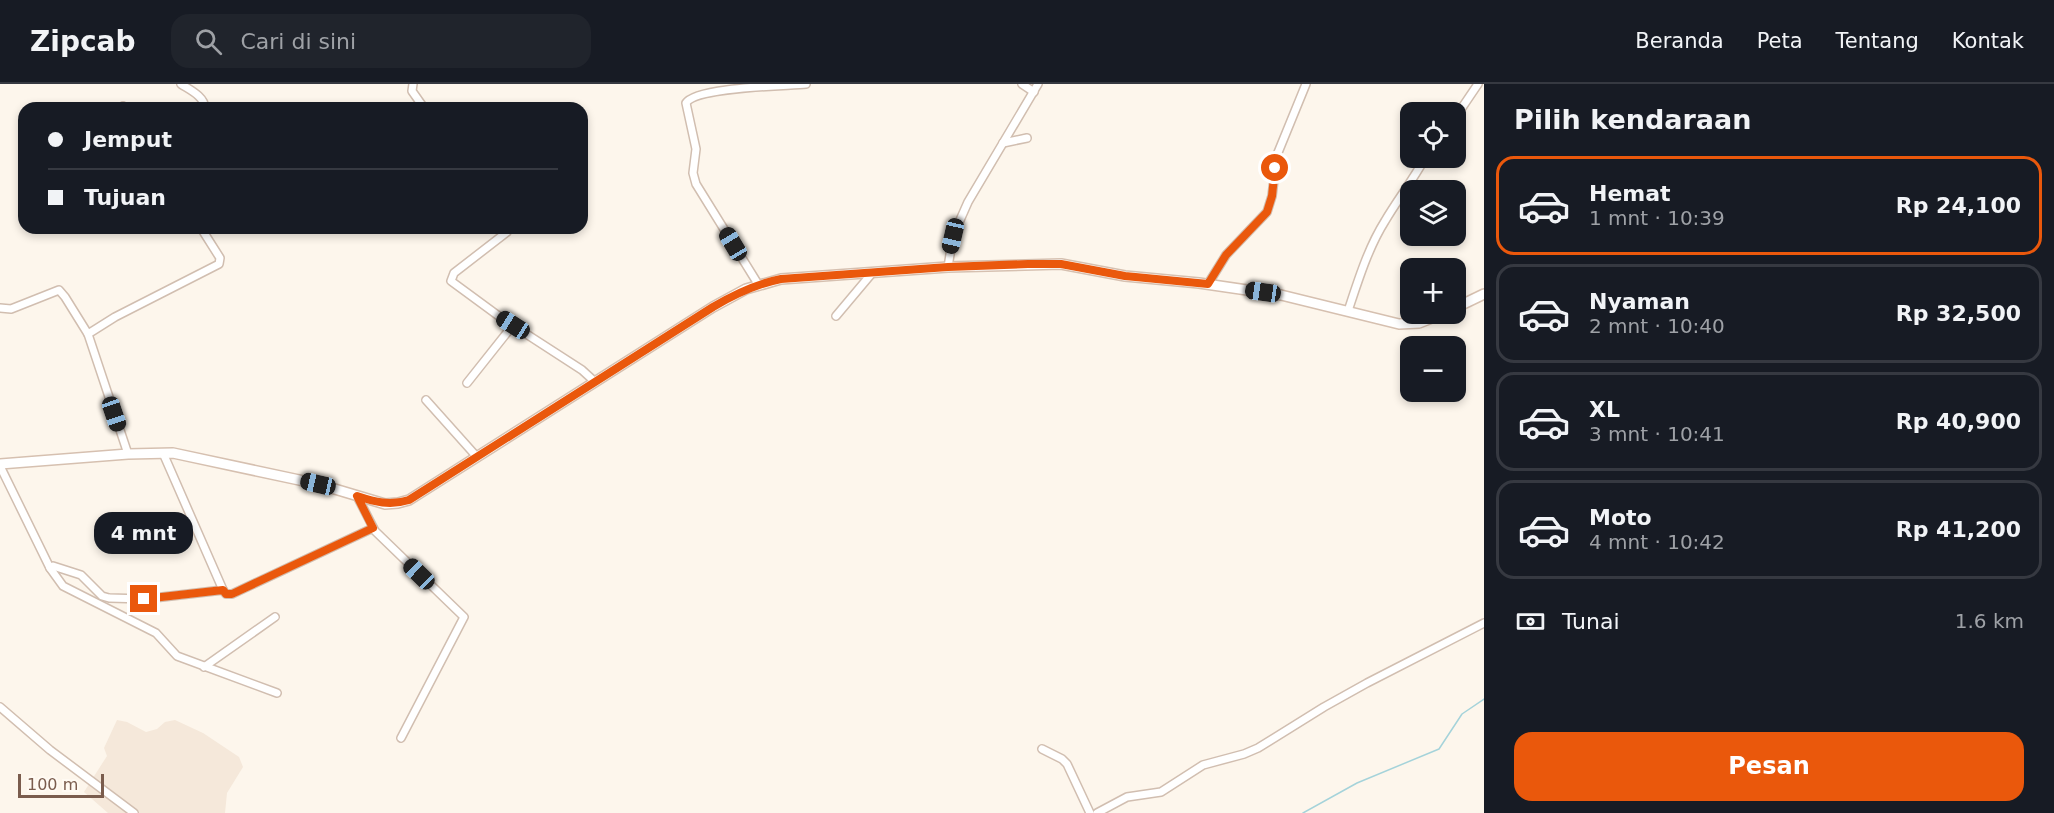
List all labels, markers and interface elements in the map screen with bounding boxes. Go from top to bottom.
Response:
search box [171,14,591,68]
text: Zipcab [30,25,135,58]
icon: search [192,25,225,58]
text: Cari di sini [240,29,356,54]
text: Beranda [1635,29,1724,53]
text: Peta [1757,29,1803,53]
text: Tentang [1836,29,1919,53]
text: Kontak [1952,29,2024,53]
map controls [1400,102,1466,402]
button: locate [1400,102,1466,168]
text: Pilih kendaraan [1514,104,1751,135]
text: Jemput [84,127,172,152]
route start [1261,154,1288,181]
icon: car [1517,179,1571,233]
button: layers [1400,180,1466,246]
text: Hemat [1589,181,1671,206]
text: Tujuan [84,185,166,210]
text: Rp 24,100 [1896,193,2021,218]
text: 1 mnt · 10:39 [1589,206,1725,230]
car [940,216,966,256]
car [716,224,750,264]
button: + [1400,258,1466,324]
car [1244,281,1282,303]
icon: car [1517,287,1571,341]
text: Nyaman [1589,289,1690,314]
text: Rp 32,500 [1896,301,2021,326]
car [493,308,533,342]
text: 2 mnt · 10:40 [1589,314,1725,338]
button: − [1400,336,1466,402]
car [100,394,128,434]
icon: car [1517,395,1571,449]
text: XL [1589,397,1620,422]
text: Rp 40,900 [1896,409,2021,434]
text: 3 mnt · 10:41 [1589,422,1725,446]
car [298,471,338,497]
icon: car [1517,503,1571,557]
text: Moto [1589,505,1652,530]
callout: 4 mnt [94,512,194,554]
text: Rp 41,200 [1896,517,2021,542]
text: 4 mnt [111,521,176,545]
text: 4 mnt · 10:42 [1589,530,1725,554]
car [400,555,438,593]
route end [130,585,157,612]
icon: cash [1514,605,1547,638]
text: Tunai [1562,609,1620,634]
text: 1.6 km [1955,609,2024,633]
button: Pesan [1514,732,2024,801]
scale bar [18,771,104,798]
text: 100 m [27,775,78,794]

